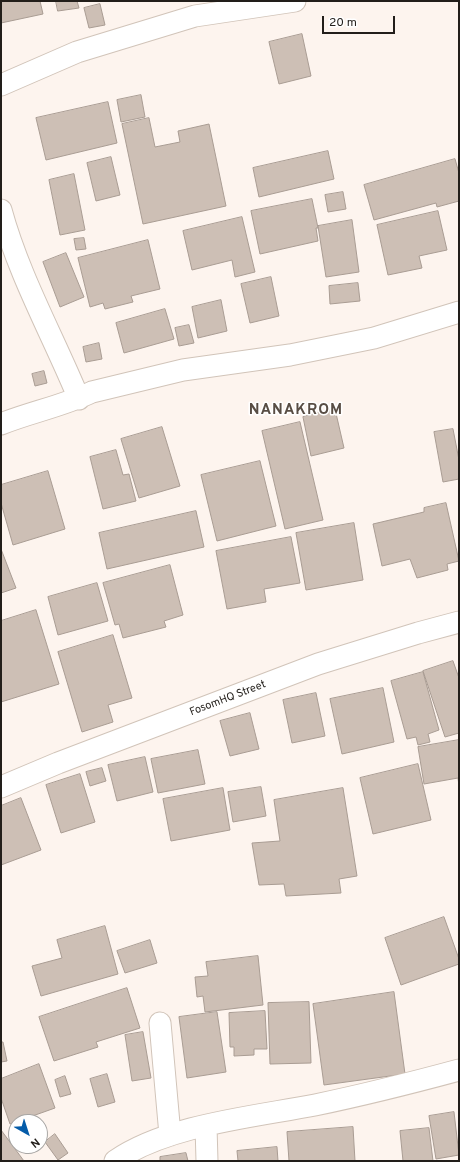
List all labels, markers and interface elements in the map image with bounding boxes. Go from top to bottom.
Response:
scale bar [324,8,397,34]
text: 20 m [329,15,357,31]
district label: NANAKROM [249,402,343,420]
street label: FosomHQ Street [188,678,268,720]
north arrow [8,1114,48,1154]
text: N [27,1135,42,1150]

